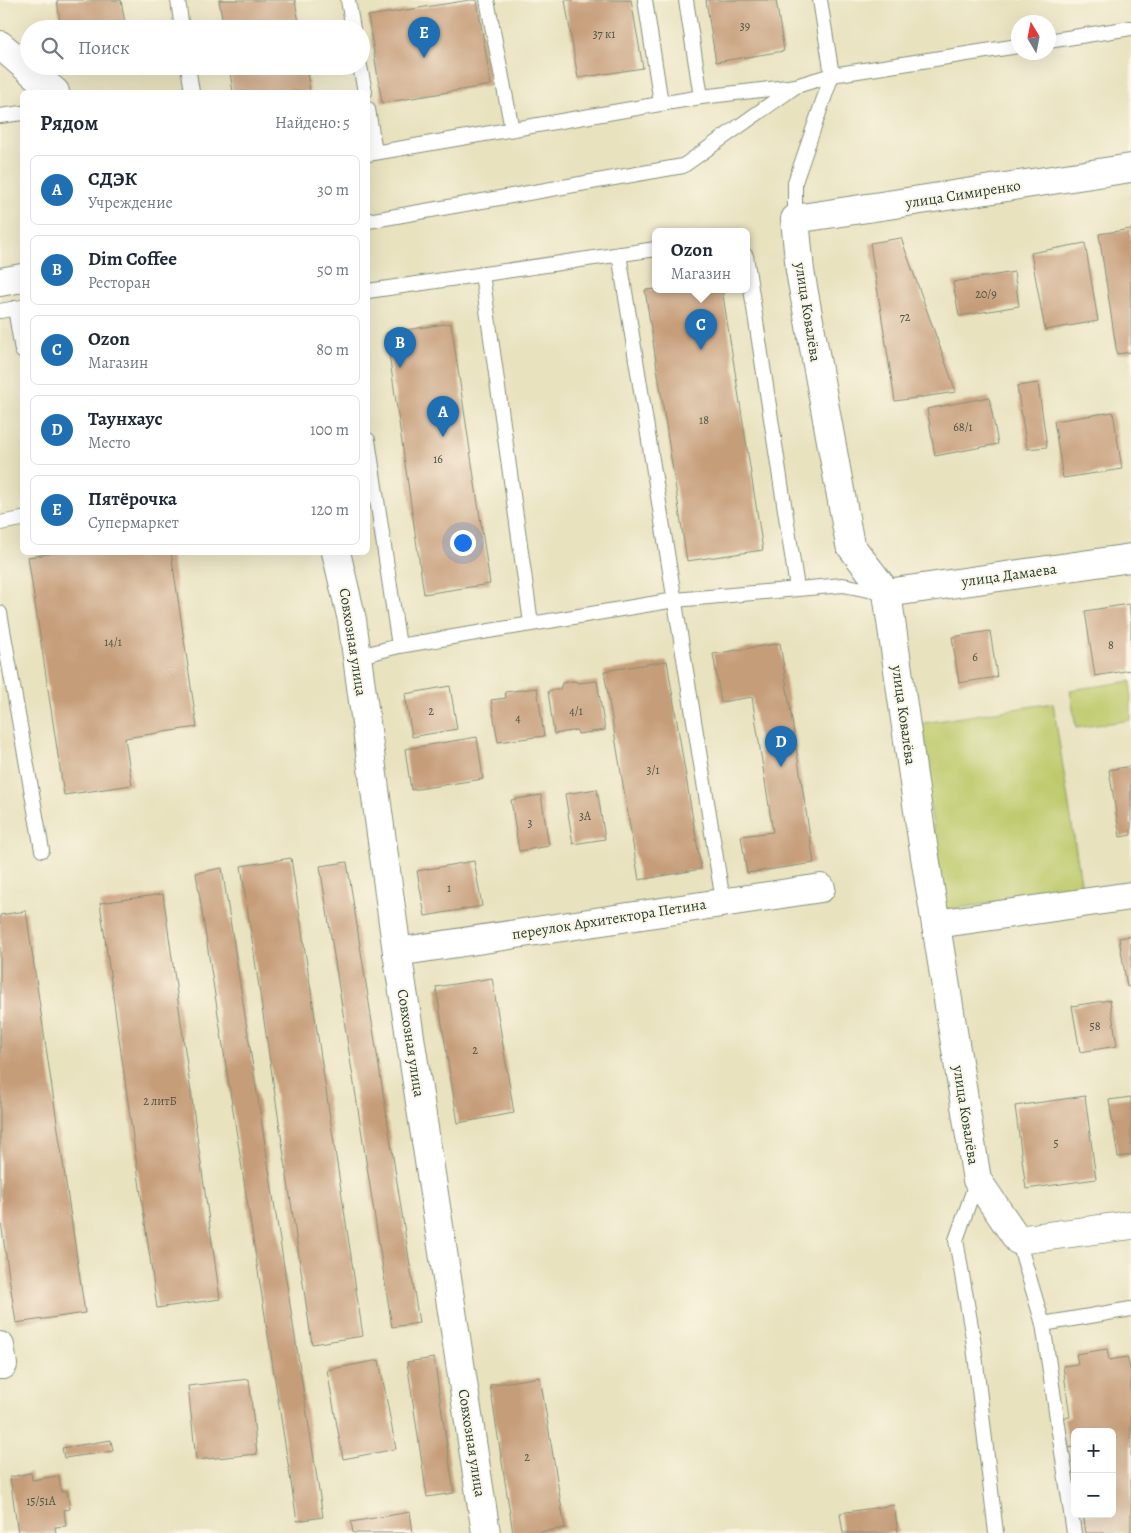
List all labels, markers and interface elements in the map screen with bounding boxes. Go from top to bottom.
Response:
north arrow [1011,15,1056,60]
pin: E [408,17,440,58]
house number: 39 [740,18,750,34]
search box [20,20,370,75]
house number: 37 к1 [593,26,615,42]
icon: search [38,34,66,62]
text: Поиск [78,35,130,61]
text: Рядом [40,109,98,137]
text: Найдено: 5 [275,112,350,134]
text: СДЭК [88,166,137,192]
street label: улица Симиренко [903,175,1022,213]
text: A [52,179,62,201]
text: 30 m [317,179,349,201]
text: Учреждение [88,192,173,214]
popup [652,228,750,293]
text: Ozon [671,237,713,263]
text: Dim Coffee [88,246,177,272]
text: B [52,259,62,281]
text: 50 m [317,259,349,281]
street label: улица Ковалёва [790,260,826,363]
text: Магазин [671,263,731,285]
text: Ресторан [88,272,151,294]
house number: 20/9 [975,286,997,302]
pin: C [685,309,717,350]
house number: 72 [900,309,911,325]
text: Ozon [88,326,130,352]
pin: B [384,327,416,368]
text: C [52,339,62,361]
text: 80 m [316,339,349,361]
text: Магазин [88,352,148,374]
pin: A [427,396,459,437]
text: Таунхаус [88,406,163,432]
house number: 18 [699,412,709,428]
text: D [51,419,63,441]
text: 100 m [310,419,349,441]
house number: 68/1 [953,419,973,435]
text: Место [88,432,131,454]
house number: 16 [433,451,443,467]
text: Пятёрочка [88,486,177,512]
text: E [52,499,62,521]
text: 120 m [311,499,349,521]
text: Супермаркет [88,512,179,534]
your location [450,530,476,556]
street label: улица Дамаева [959,558,1058,592]
street label: Совхозная улица [335,587,371,697]
house number: 14/1 [104,634,122,650]
house number: 8 [1108,637,1114,653]
house number: 6 [972,649,978,665]
street label: улица Ковалёва [887,663,921,766]
house number: 2 [428,703,434,719]
house number: 4/1 [569,703,583,719]
house number: 4 [515,710,521,726]
pin: D [765,726,797,767]
house number: 3/1 [646,762,660,778]
house number: 3А [579,808,592,824]
house number: 3 [528,815,533,831]
house number: 1 [447,880,451,896]
street label: переулок Архитектора Петина [510,894,708,944]
street label: Совхозная улица [393,988,429,1098]
house number: 58 [1090,1018,1101,1034]
house number: 2 [472,1042,478,1058]
street label: улица Ковалёва [948,1063,984,1166]
house number: 2 литБ [143,1093,177,1109]
house number: 5 [1053,1135,1059,1151]
street label: Совхозная улица [454,1388,490,1498]
map controls [1071,1428,1116,1518]
button: + [1071,1428,1116,1473]
house number: 2 [524,1449,530,1465]
button: − [1071,1473,1116,1518]
house number: 15/51А [26,1493,57,1509]

